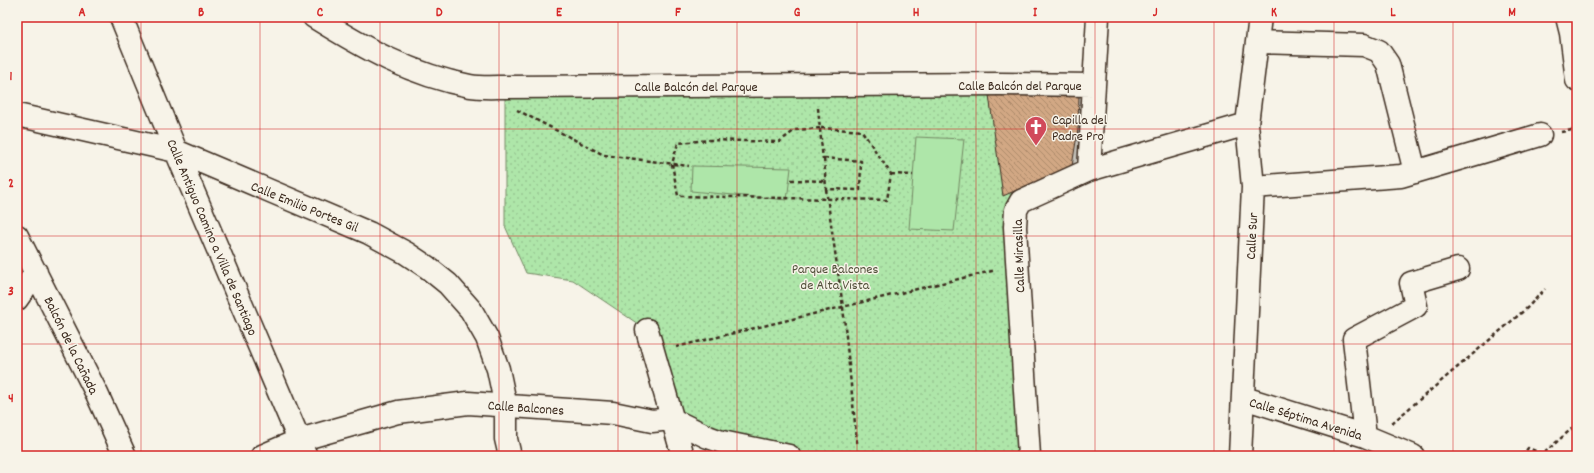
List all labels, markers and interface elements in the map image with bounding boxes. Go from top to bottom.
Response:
text: A [78,4,86,23]
text: B [198,4,204,23]
text: C [317,4,324,23]
text: D [436,4,443,23]
text: E [556,4,563,23]
text: F [675,4,681,23]
text: G [794,4,801,23]
text: H [913,4,920,23]
text: I [1033,4,1038,23]
text: J [1153,4,1158,23]
text: K [1271,4,1277,23]
text: L [1390,4,1396,23]
text: M [1508,4,1516,23]
text: 1 [10,68,13,87]
street label: Calle Balcón del Parque [958,77,1082,97]
street label: Calle Balcón del Parque [634,78,758,98]
place label: Capilla del Padre Pro [1052,111,1108,147]
church icon: Capilla del Padre Pro [1023,114,1049,147]
street label: Calle Antiguo Camino a Villa de Santiago [161,136,262,339]
text: 2 [8,175,14,194]
street label: Calle Emilio Portes Gil [247,177,362,239]
street label: Calle Sur [1242,211,1264,260]
street label: Calle Mirasilla [1009,218,1031,293]
park label: Parque Balcones de Alta Vista [792,260,878,296]
text: 3 [8,283,14,302]
street label: Balcón de la Cañada [38,294,103,399]
text: 4 [8,390,14,409]
street label: Calle Séptima Avenida [1246,393,1365,447]
street label: Calle Balcones [487,396,565,422]

